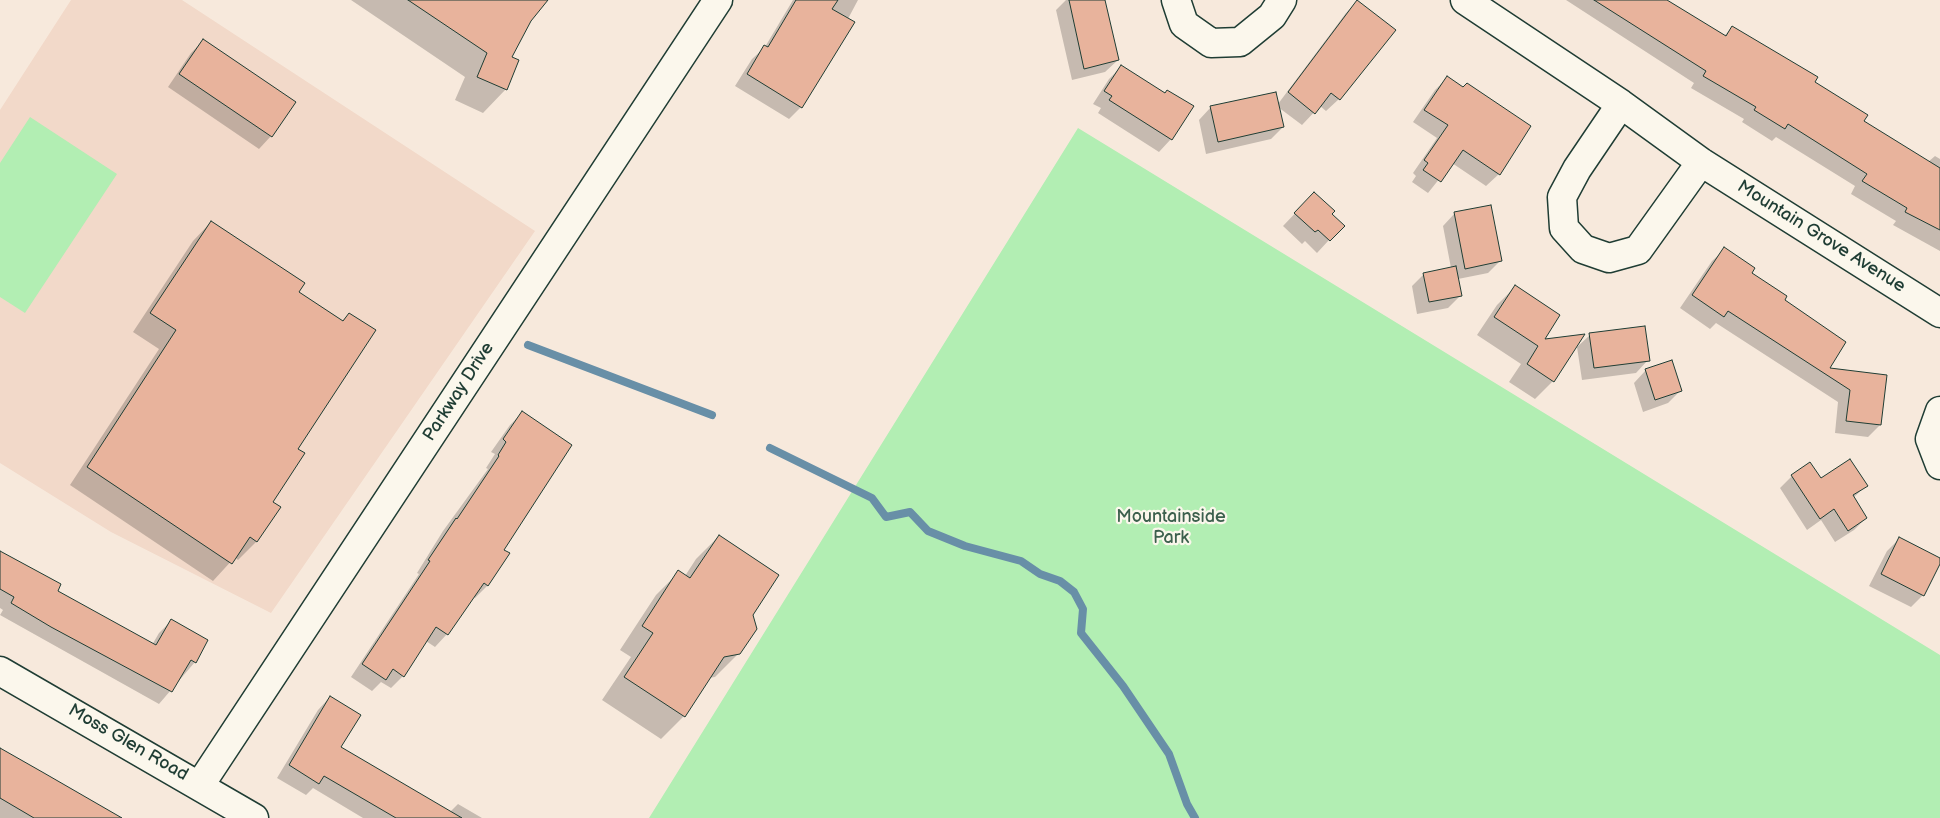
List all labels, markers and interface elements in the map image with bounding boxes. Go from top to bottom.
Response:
street label: Mountain Grove Avenue [1733,176,1909,298]
street label: Parkway Drive [419,338,499,446]
park label: Mountainside Park [1116,506,1226,548]
street label: Moss Glen Road [64,700,192,786]

